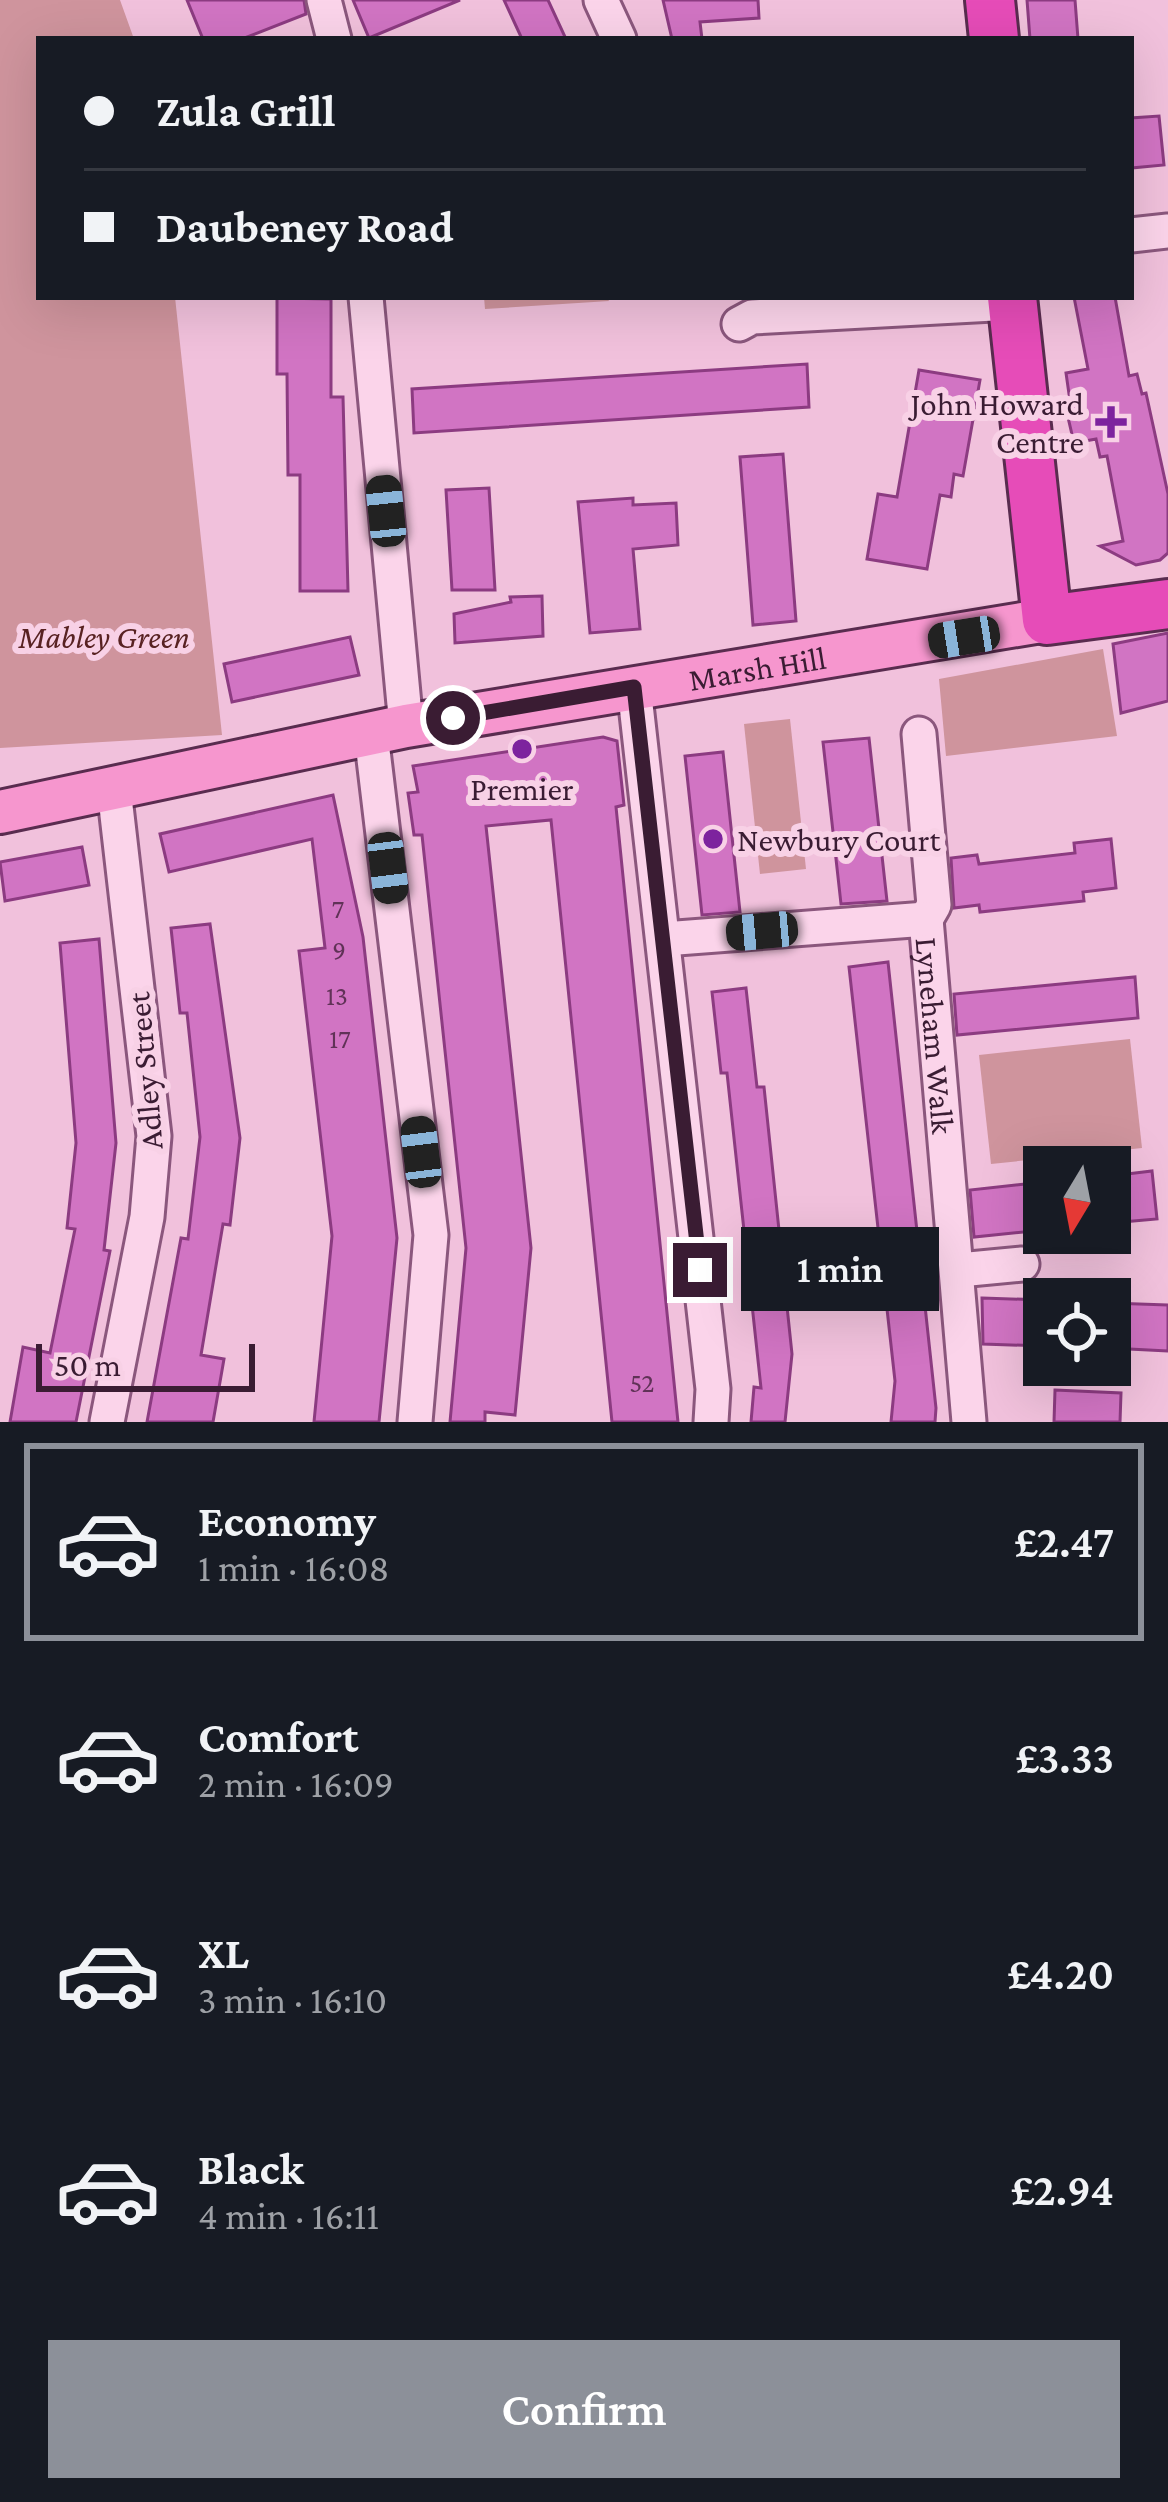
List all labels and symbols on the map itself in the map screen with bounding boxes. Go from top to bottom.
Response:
place label: John Howard Centre [908,385,1084,460]
marker: John Howard Centre [1095,406,1127,438]
car [364,473,408,549]
car [926,614,1002,660]
park label: Mabley Green [17,618,190,655]
street label: Marsh Hill [686,639,829,698]
route start [426,691,480,745]
marker: Premier [509,736,535,762]
place label: Premier [470,770,574,807]
place label: Newbury Court [737,821,942,858]
marker: Newbury Court [700,826,726,852]
car [366,830,410,906]
house number: 7 [332,894,344,924]
car [725,910,799,952]
house number: 9 [332,935,346,965]
street label: Lyneham Walk [909,936,962,1136]
house number: 13 [326,981,348,1011]
street label: Adley Street [119,990,170,1151]
house number: 17 [329,1024,351,1054]
car [399,1114,443,1190]
north arrow [1023,1146,1131,1254]
callout: 1 min [742,1228,940,1312]
route end [673,1243,727,1297]
scale bar [36,1338,255,1391]
house number: 52 [630,1368,654,1398]

